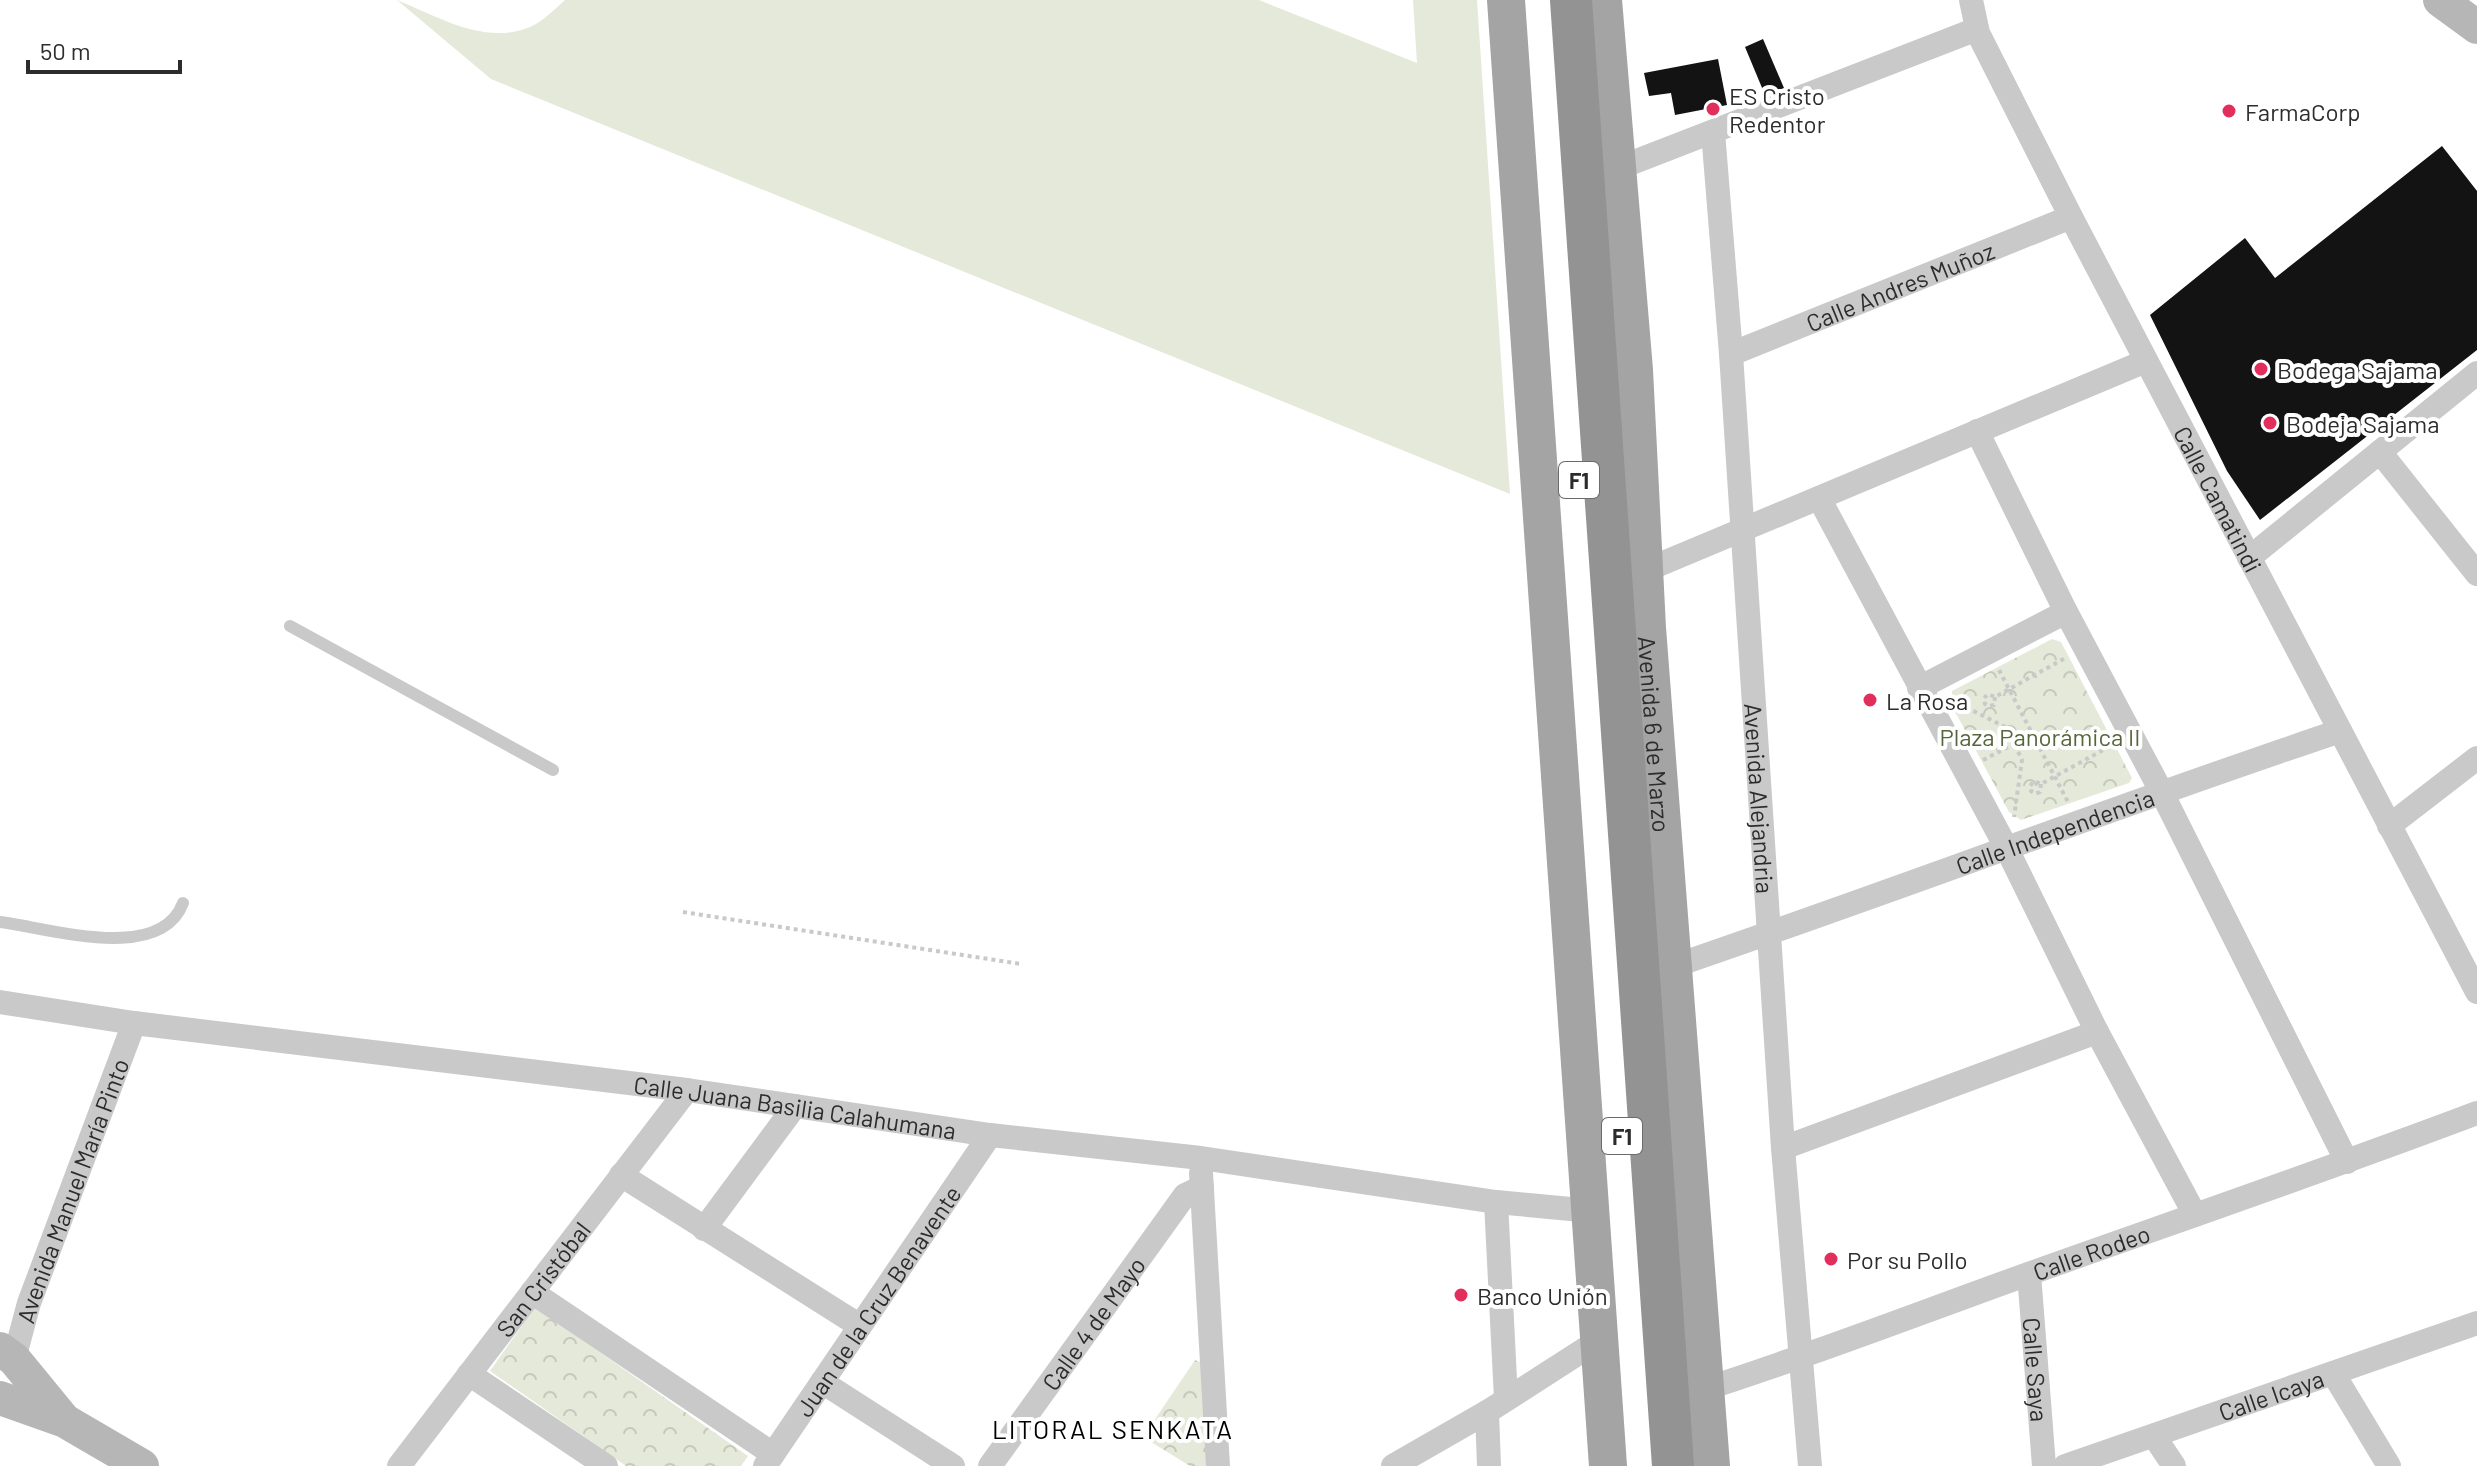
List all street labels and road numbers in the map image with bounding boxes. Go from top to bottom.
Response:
street label: Calle Andres Muñoz [1802,235,1998,337]
street label: Calle Camatindi [2168,421,2269,577]
road number: F1 [1559,462,1599,498]
street label: Avenida 6 de Marzo [1633,635,1677,833]
street label: Avenida Alejandria [1739,702,1781,895]
street label: Calle Independencia [1952,782,2158,880]
street label: Avenida Manuel María Pinto [10,1054,134,1326]
street label: Calle Juana Basilia Calahumana [632,1069,958,1144]
road number: F1 [1602,1118,1642,1154]
street label: Juan de la Cruz Benavente [789,1180,966,1421]
street label: San Cristóbal [489,1215,596,1342]
street label: Calle Rodeo [2029,1218,2154,1286]
street label: Calle 4 de Mayo [1035,1251,1150,1395]
street label: Calle Saya [2018,1316,2055,1423]
street label: Calle Icaya [2215,1363,2327,1426]

